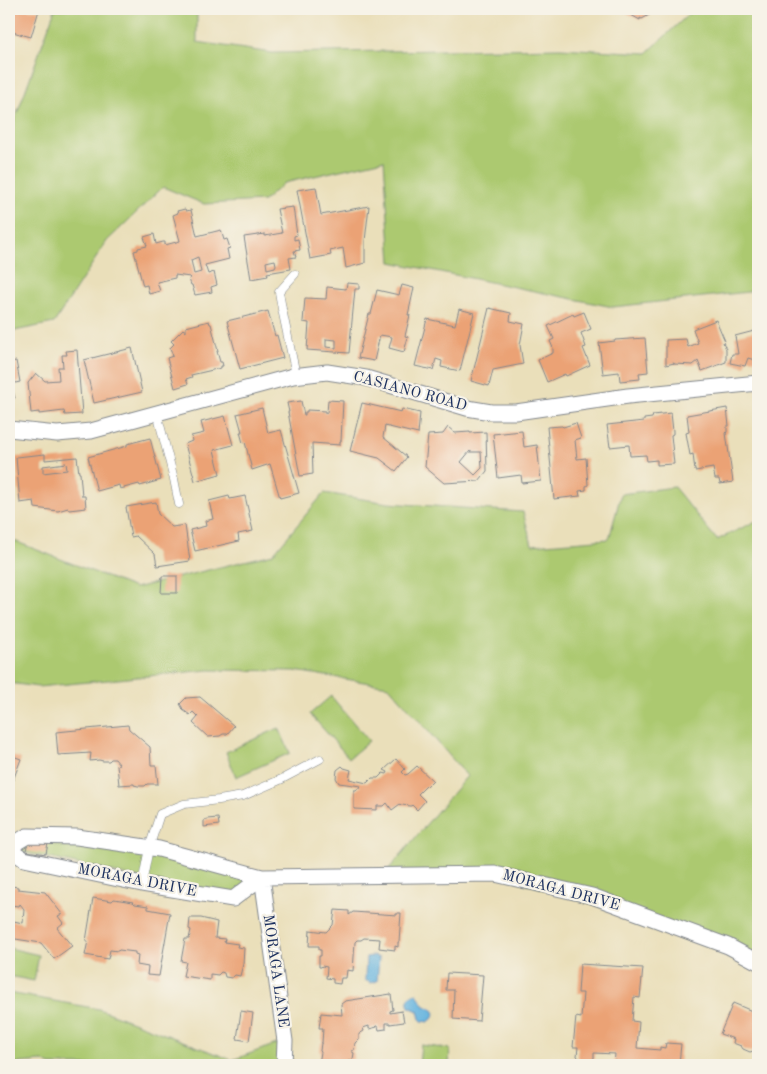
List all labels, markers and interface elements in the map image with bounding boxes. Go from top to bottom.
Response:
street label: CASIANO ROAD [351,370,469,414]
street label: MORAGA DRIVE [76,862,198,900]
street label: MORAGA DRIVE [501,868,621,914]
street label: MORAGA LANE [260,914,290,1028]

